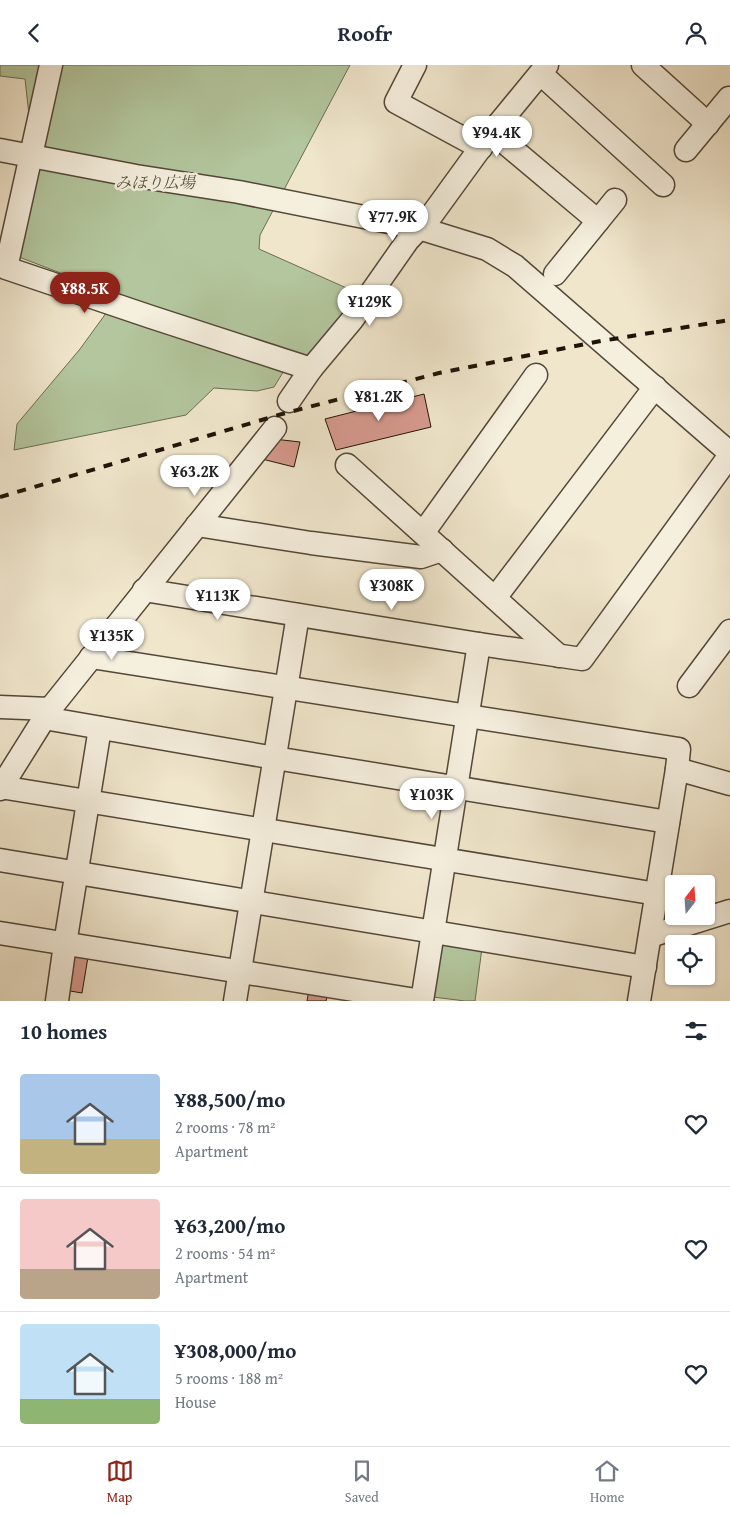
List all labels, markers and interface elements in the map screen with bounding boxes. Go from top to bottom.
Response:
text: Roofr [338,17,392,49]
icon: back [20,19,48,47]
icon: person [682,19,710,47]
pin: ¥94.4K [456,116,538,158]
text: ¥94.4K [473,120,521,144]
park label: みほり広場 [115,170,197,194]
pin: ¥77.9K [352,199,434,242]
text: ¥77.9K [369,204,417,228]
pin: ¥88.5K [44,271,126,314]
text: ¥88.5K [61,276,109,300]
pin: ¥129K [335,285,405,327]
text: ¥129K [348,289,392,313]
pin: ¥81.2K [338,379,420,422]
text: ¥81.2K [355,384,403,408]
pin: ¥63.2K [154,455,236,497]
text: ¥63.2K [171,459,219,483]
pin: ¥308K [357,569,427,611]
text: ¥308K [370,573,414,597]
pin: ¥113K [183,579,253,621]
text: ¥113K [196,583,240,607]
pin: ¥135K [77,619,147,661]
text: ¥135K [90,623,134,647]
pin: ¥103K [397,777,467,820]
text: ¥103K [410,782,454,806]
north arrow [665,875,715,925]
map controls [665,875,715,985]
button: locate [665,935,715,985]
text: 10 homes [20,1016,107,1047]
icon: filters [682,1017,710,1045]
text: ¥88,500/mo [175,1084,285,1115]
icon: home [60,1094,120,1154]
icon: heart [682,1110,710,1138]
text: 2 rooms · 78 m² [175,1115,275,1139]
text: Apartment [175,1139,248,1163]
text: ¥63,200/mo [175,1210,285,1241]
icon: home [60,1219,120,1279]
icon: heart [682,1235,710,1263]
text: 2 rooms · 54 m² [175,1241,275,1265]
text: Apartment [175,1265,248,1289]
text: ¥308,000/mo [175,1335,296,1366]
icon: home [60,1344,120,1404]
icon: heart [682,1360,710,1388]
text: 5 rooms · 188 m² [175,1366,283,1390]
text: House [175,1390,216,1414]
tab: Map [106,1457,134,1507]
tab: Saved [345,1457,379,1507]
tab: Home [590,1457,624,1507]

